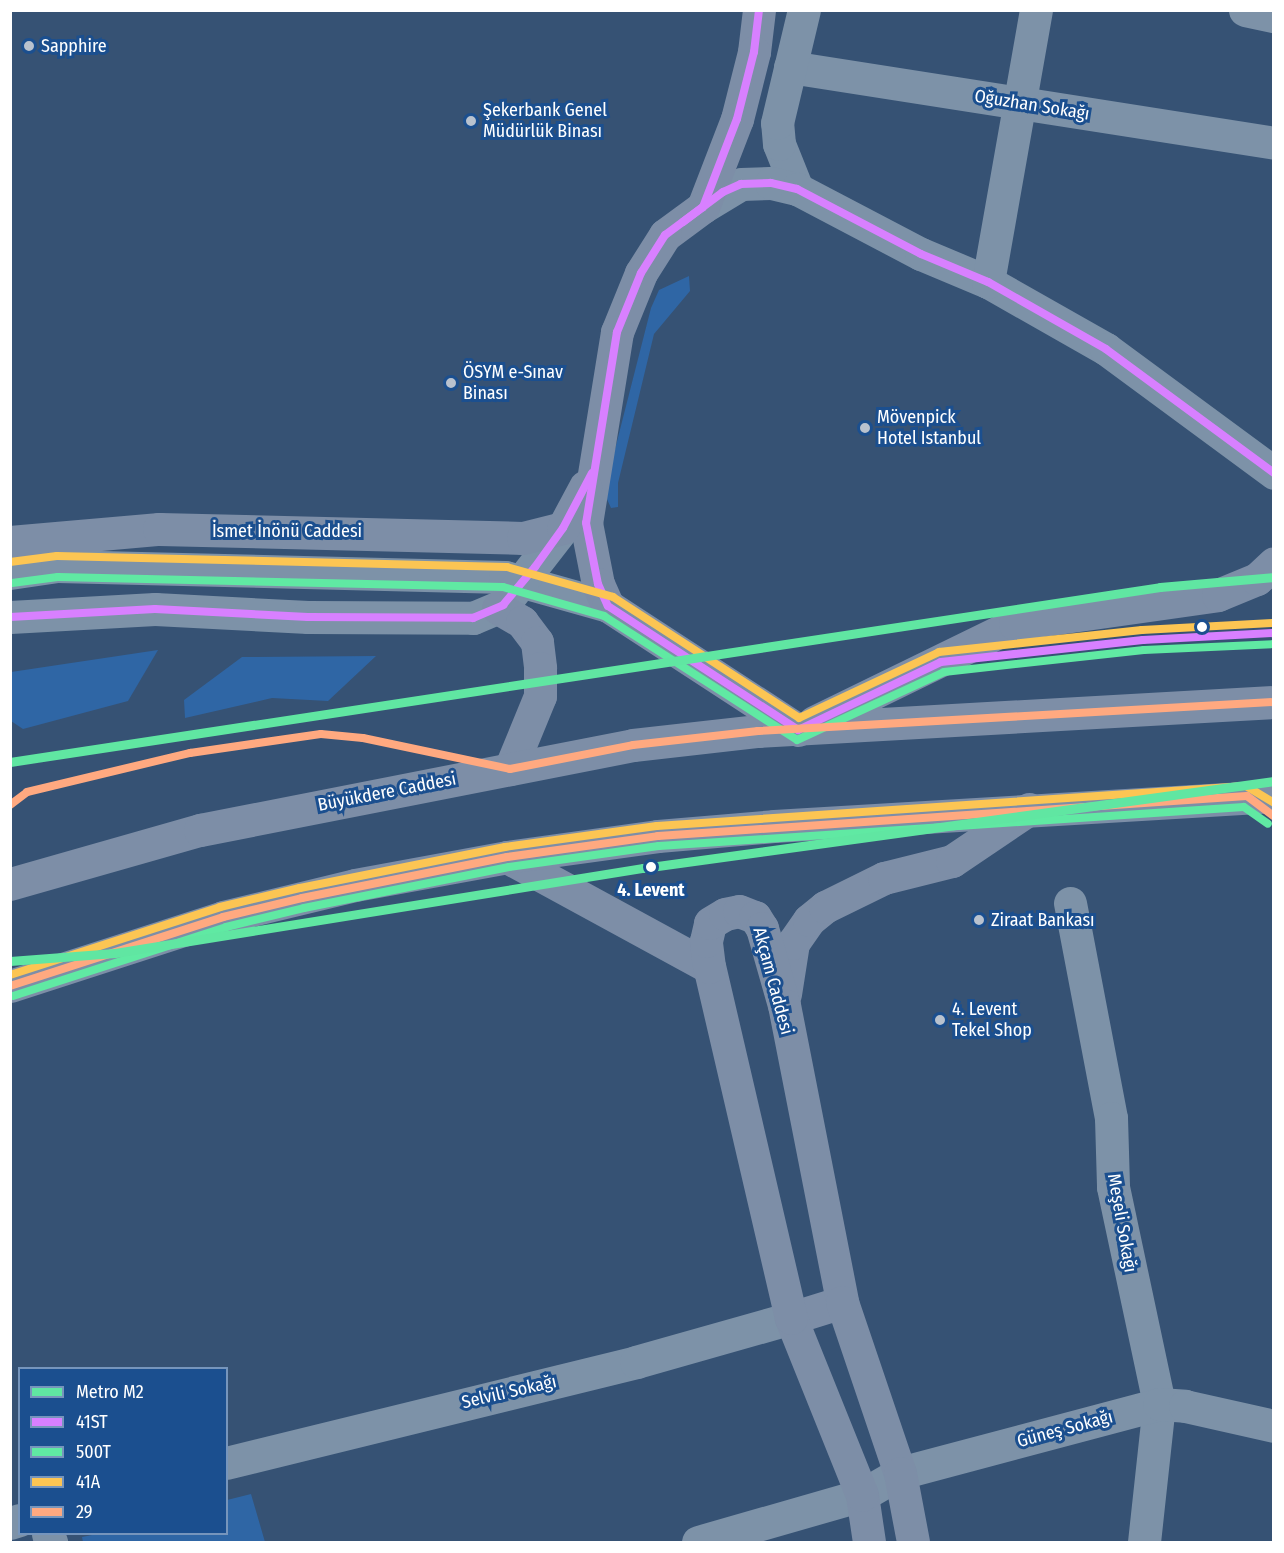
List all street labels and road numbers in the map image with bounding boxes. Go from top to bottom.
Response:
street label: Oğuzhan Sokağı [973,85,1091,125]
street label: İsmet İnönü Caddesi [212,520,362,542]
street label: Büyükdere Caddesi [316,768,458,816]
street label: Akçam Caddesi [748,925,798,1037]
street label: Meşeli Sokağı [1103,1172,1141,1274]
street label: Selvili Sokağı [460,1371,558,1413]
street label: Güneş Sokağı [1015,1406,1115,1452]

